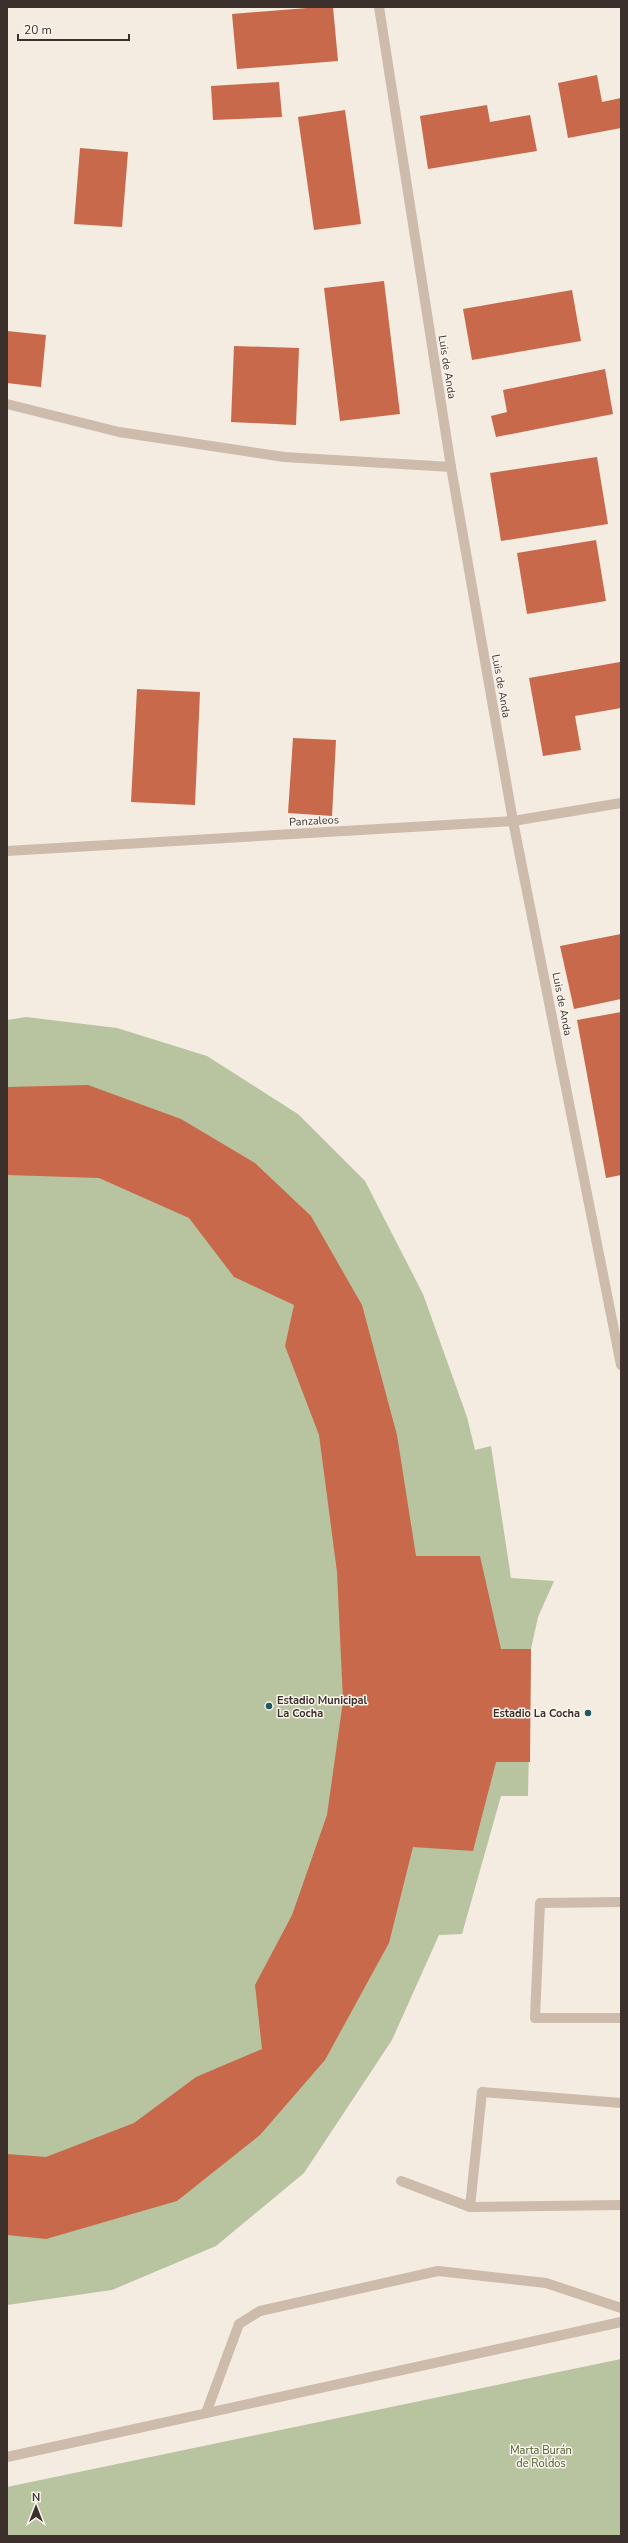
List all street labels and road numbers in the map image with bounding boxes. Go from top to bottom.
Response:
street label: Luis de Anda [435,334,459,400]
street label: Luis de Anda [488,653,514,719]
street label: Panzaleos [289,812,339,830]
street label: Luis de Anda [549,971,576,1037]

